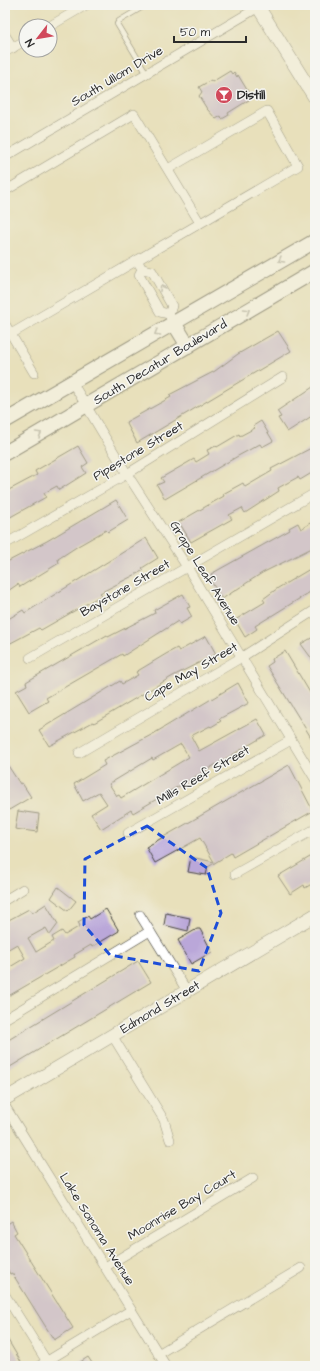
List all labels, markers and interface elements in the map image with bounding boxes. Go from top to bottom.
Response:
north arrow [18,18,58,58]
scale bar [174,18,246,44]
text: 50 m [180,24,211,41]
text: N [22,36,38,50]
street label: South Ullom Drive [68,41,166,111]
bar icon: Distill [214,85,234,105]
place label: Distill [237,86,265,104]
one-way arrow [278,256,285,263]
one-way arrow [159,285,166,292]
one-way arrow [243,308,250,315]
street label: South Decatur Boulevard [90,315,231,409]
one-way arrow [154,328,161,335]
street label: Pipestone Street [89,417,187,485]
one-way arrow [35,431,42,438]
street label: Grape Leaf Avenue [166,517,244,629]
street label: Baystone Street [77,555,174,622]
street label: Cape May Street [141,638,242,707]
street label: Mills Reef Street [153,741,254,809]
street label: Edmond Street [117,976,204,1038]
street label: Moonrise Bay Court [124,1165,241,1245]
street label: Lake Sonoma Avenue [55,1169,139,1289]

